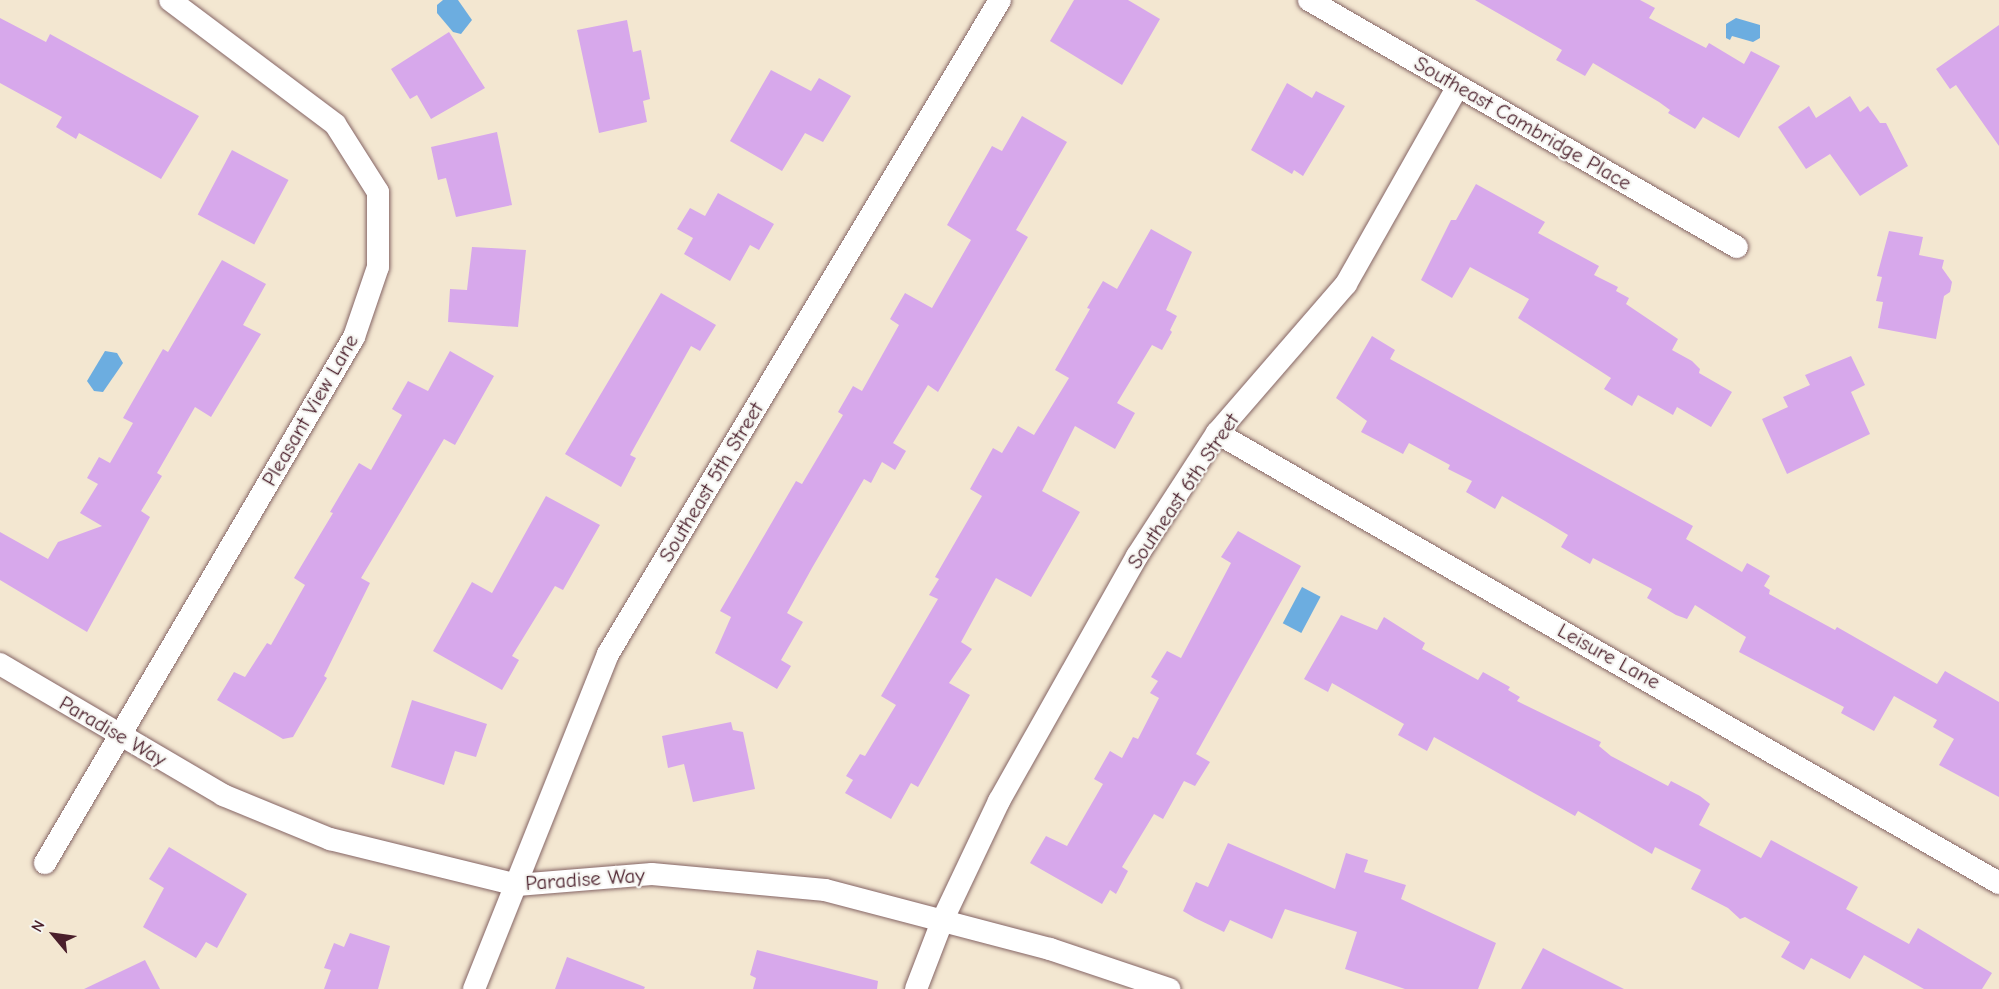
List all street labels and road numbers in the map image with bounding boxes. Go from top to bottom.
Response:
street label: Southeast Cambridge Place [1410,50,1636,196]
street label: Pleasant View Lane [256,330,364,490]
street label: Southeast 5th Street [653,397,769,567]
street label: Southeast 6th Street [1122,408,1244,574]
street label: Leisure Lane [1553,617,1665,695]
street label: Paradise Way [55,690,171,772]
street label: Paradise Way [524,862,646,896]

